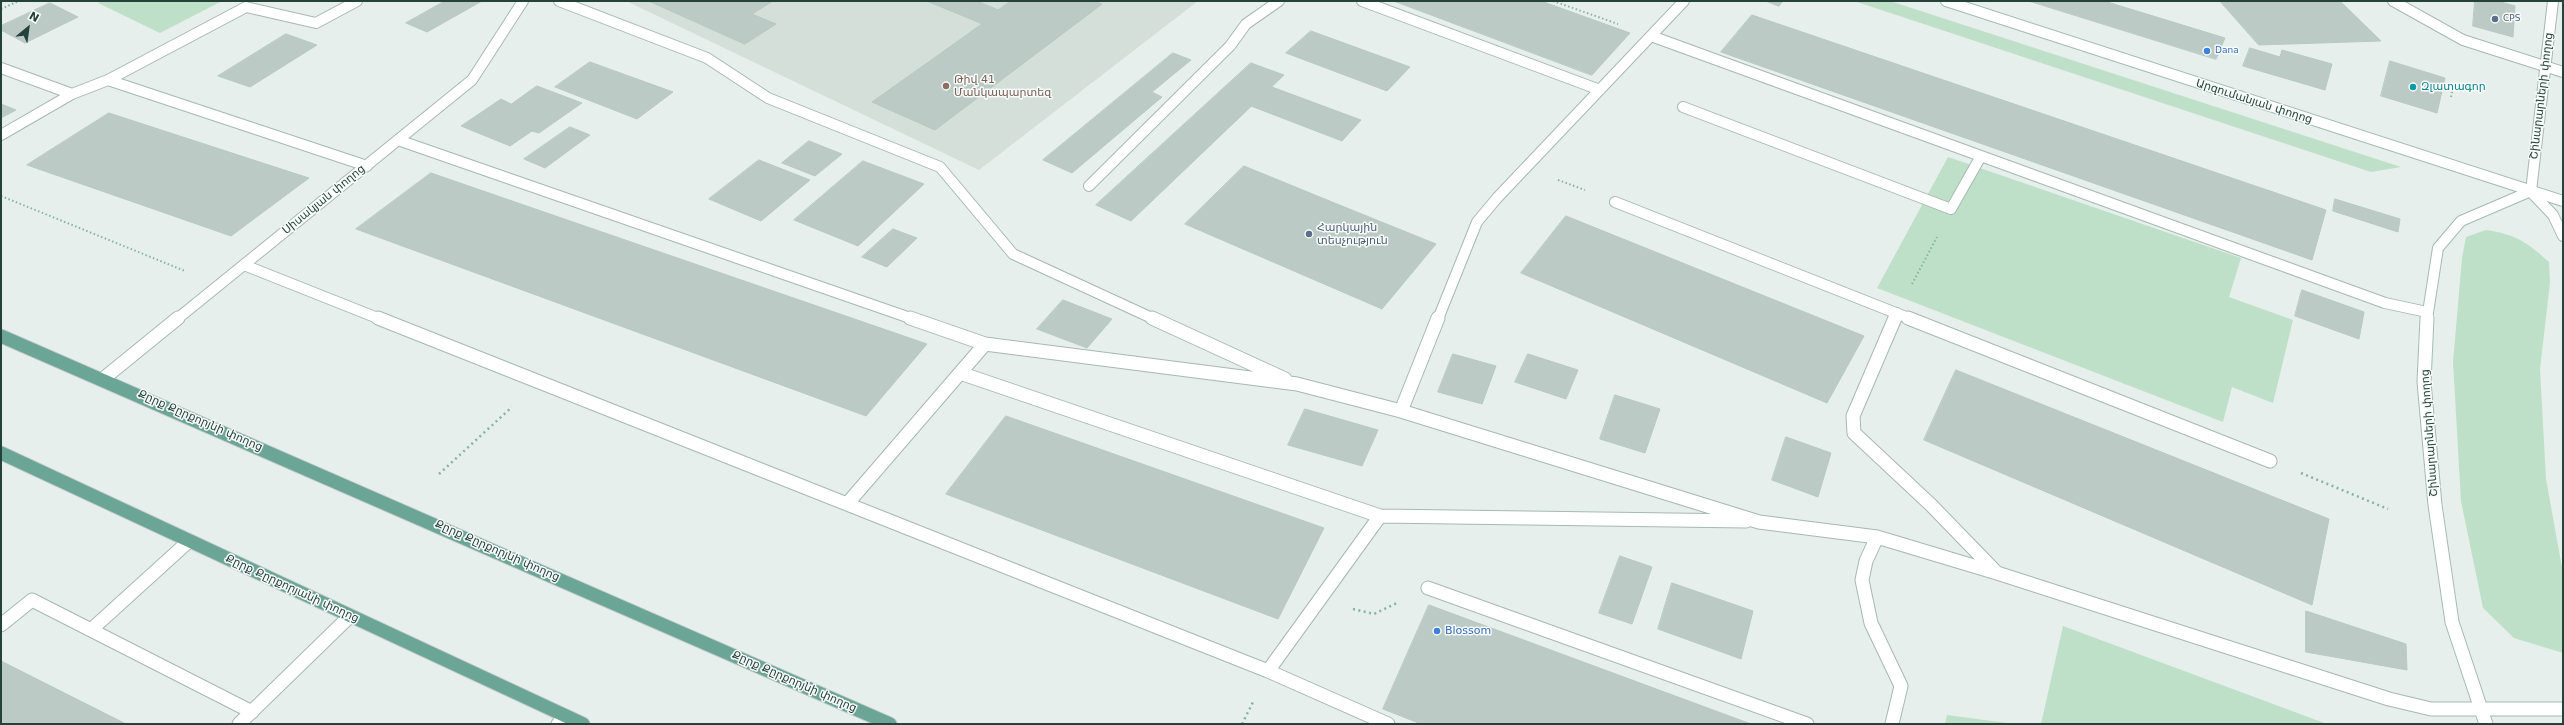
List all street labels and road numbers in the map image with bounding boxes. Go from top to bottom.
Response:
street label: Շինարարների փողոց [2528,32,2556,160]
street label: Արզումանյան փողոց [2194,77,2314,127]
street label: Սիսակյան փողոց [280,163,368,237]
street label: Շինարարների փողոց [2419,369,2441,497]
street label: Քըրք Քըրքորյնի փողոց [136,388,264,454]
street label: Քըրք Քըրքորյնի փողոց [433,518,561,584]
street label: Քըրք Քըրքորյանի փողոց [223,552,361,626]
street label: Քըրք Քըրքորյնի փողոց [730,649,858,715]

